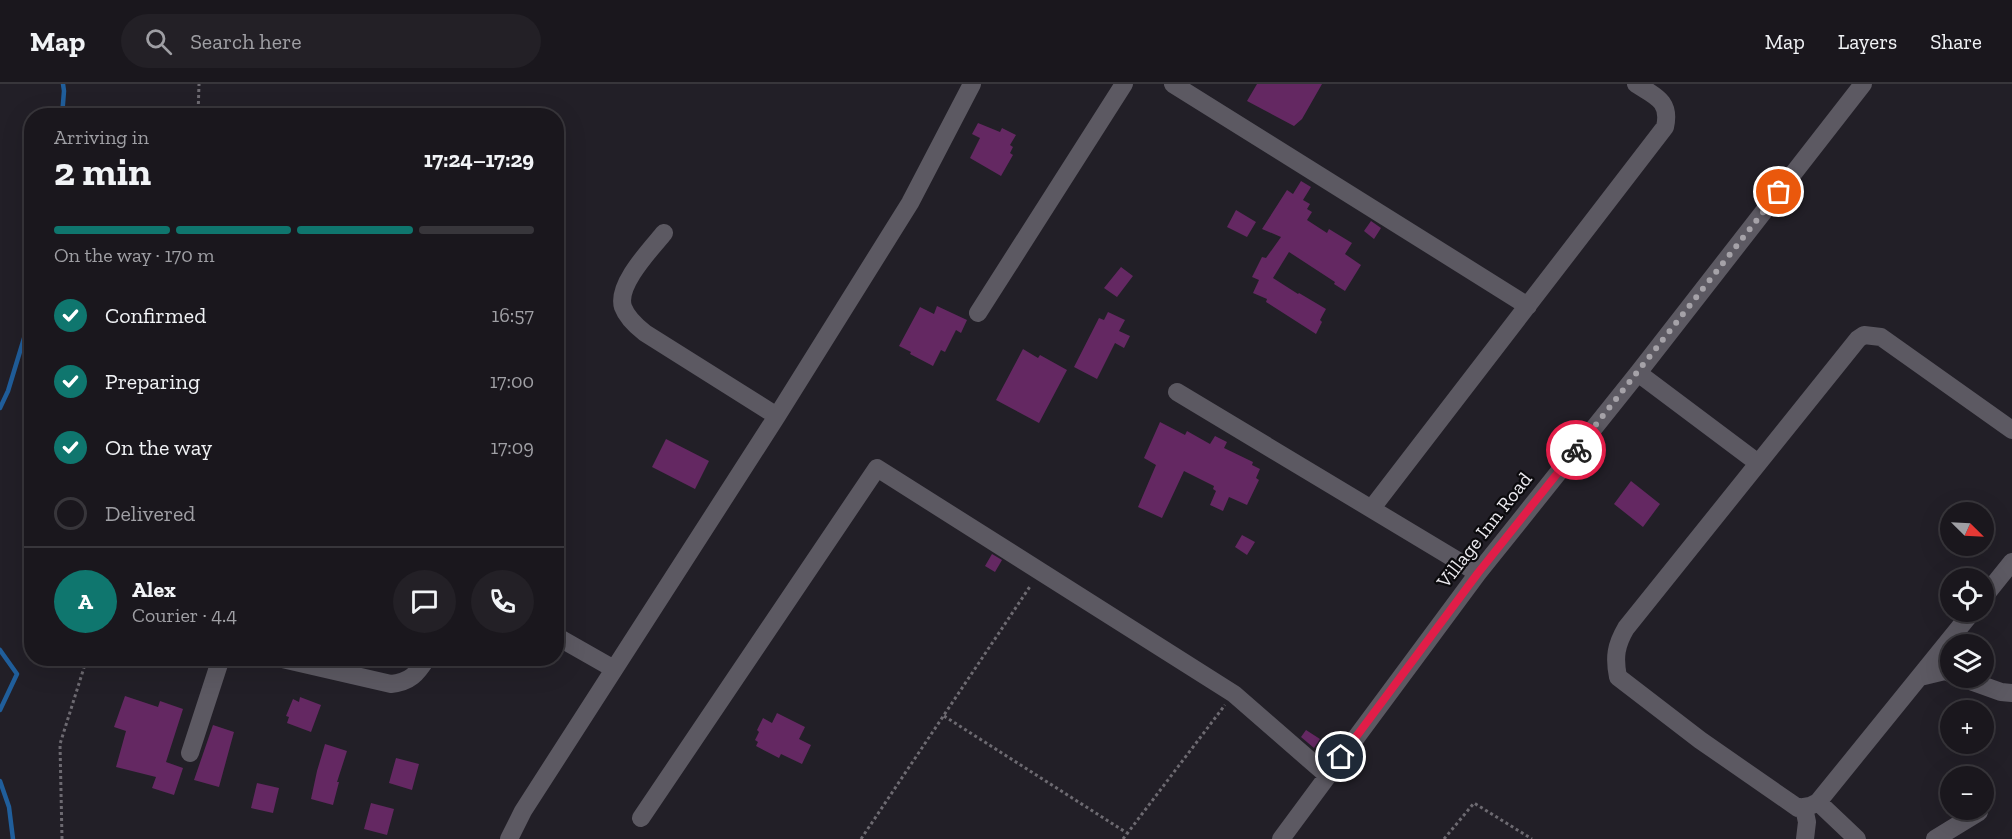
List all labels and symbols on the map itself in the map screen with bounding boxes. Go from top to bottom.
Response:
pin [1753,166,1804,217]
courier [1546,420,1606,480]
street label: Village Inn Road [1431,467,1537,593]
north arrow [1940,502,1994,556]
pin [1315,731,1366,782]

